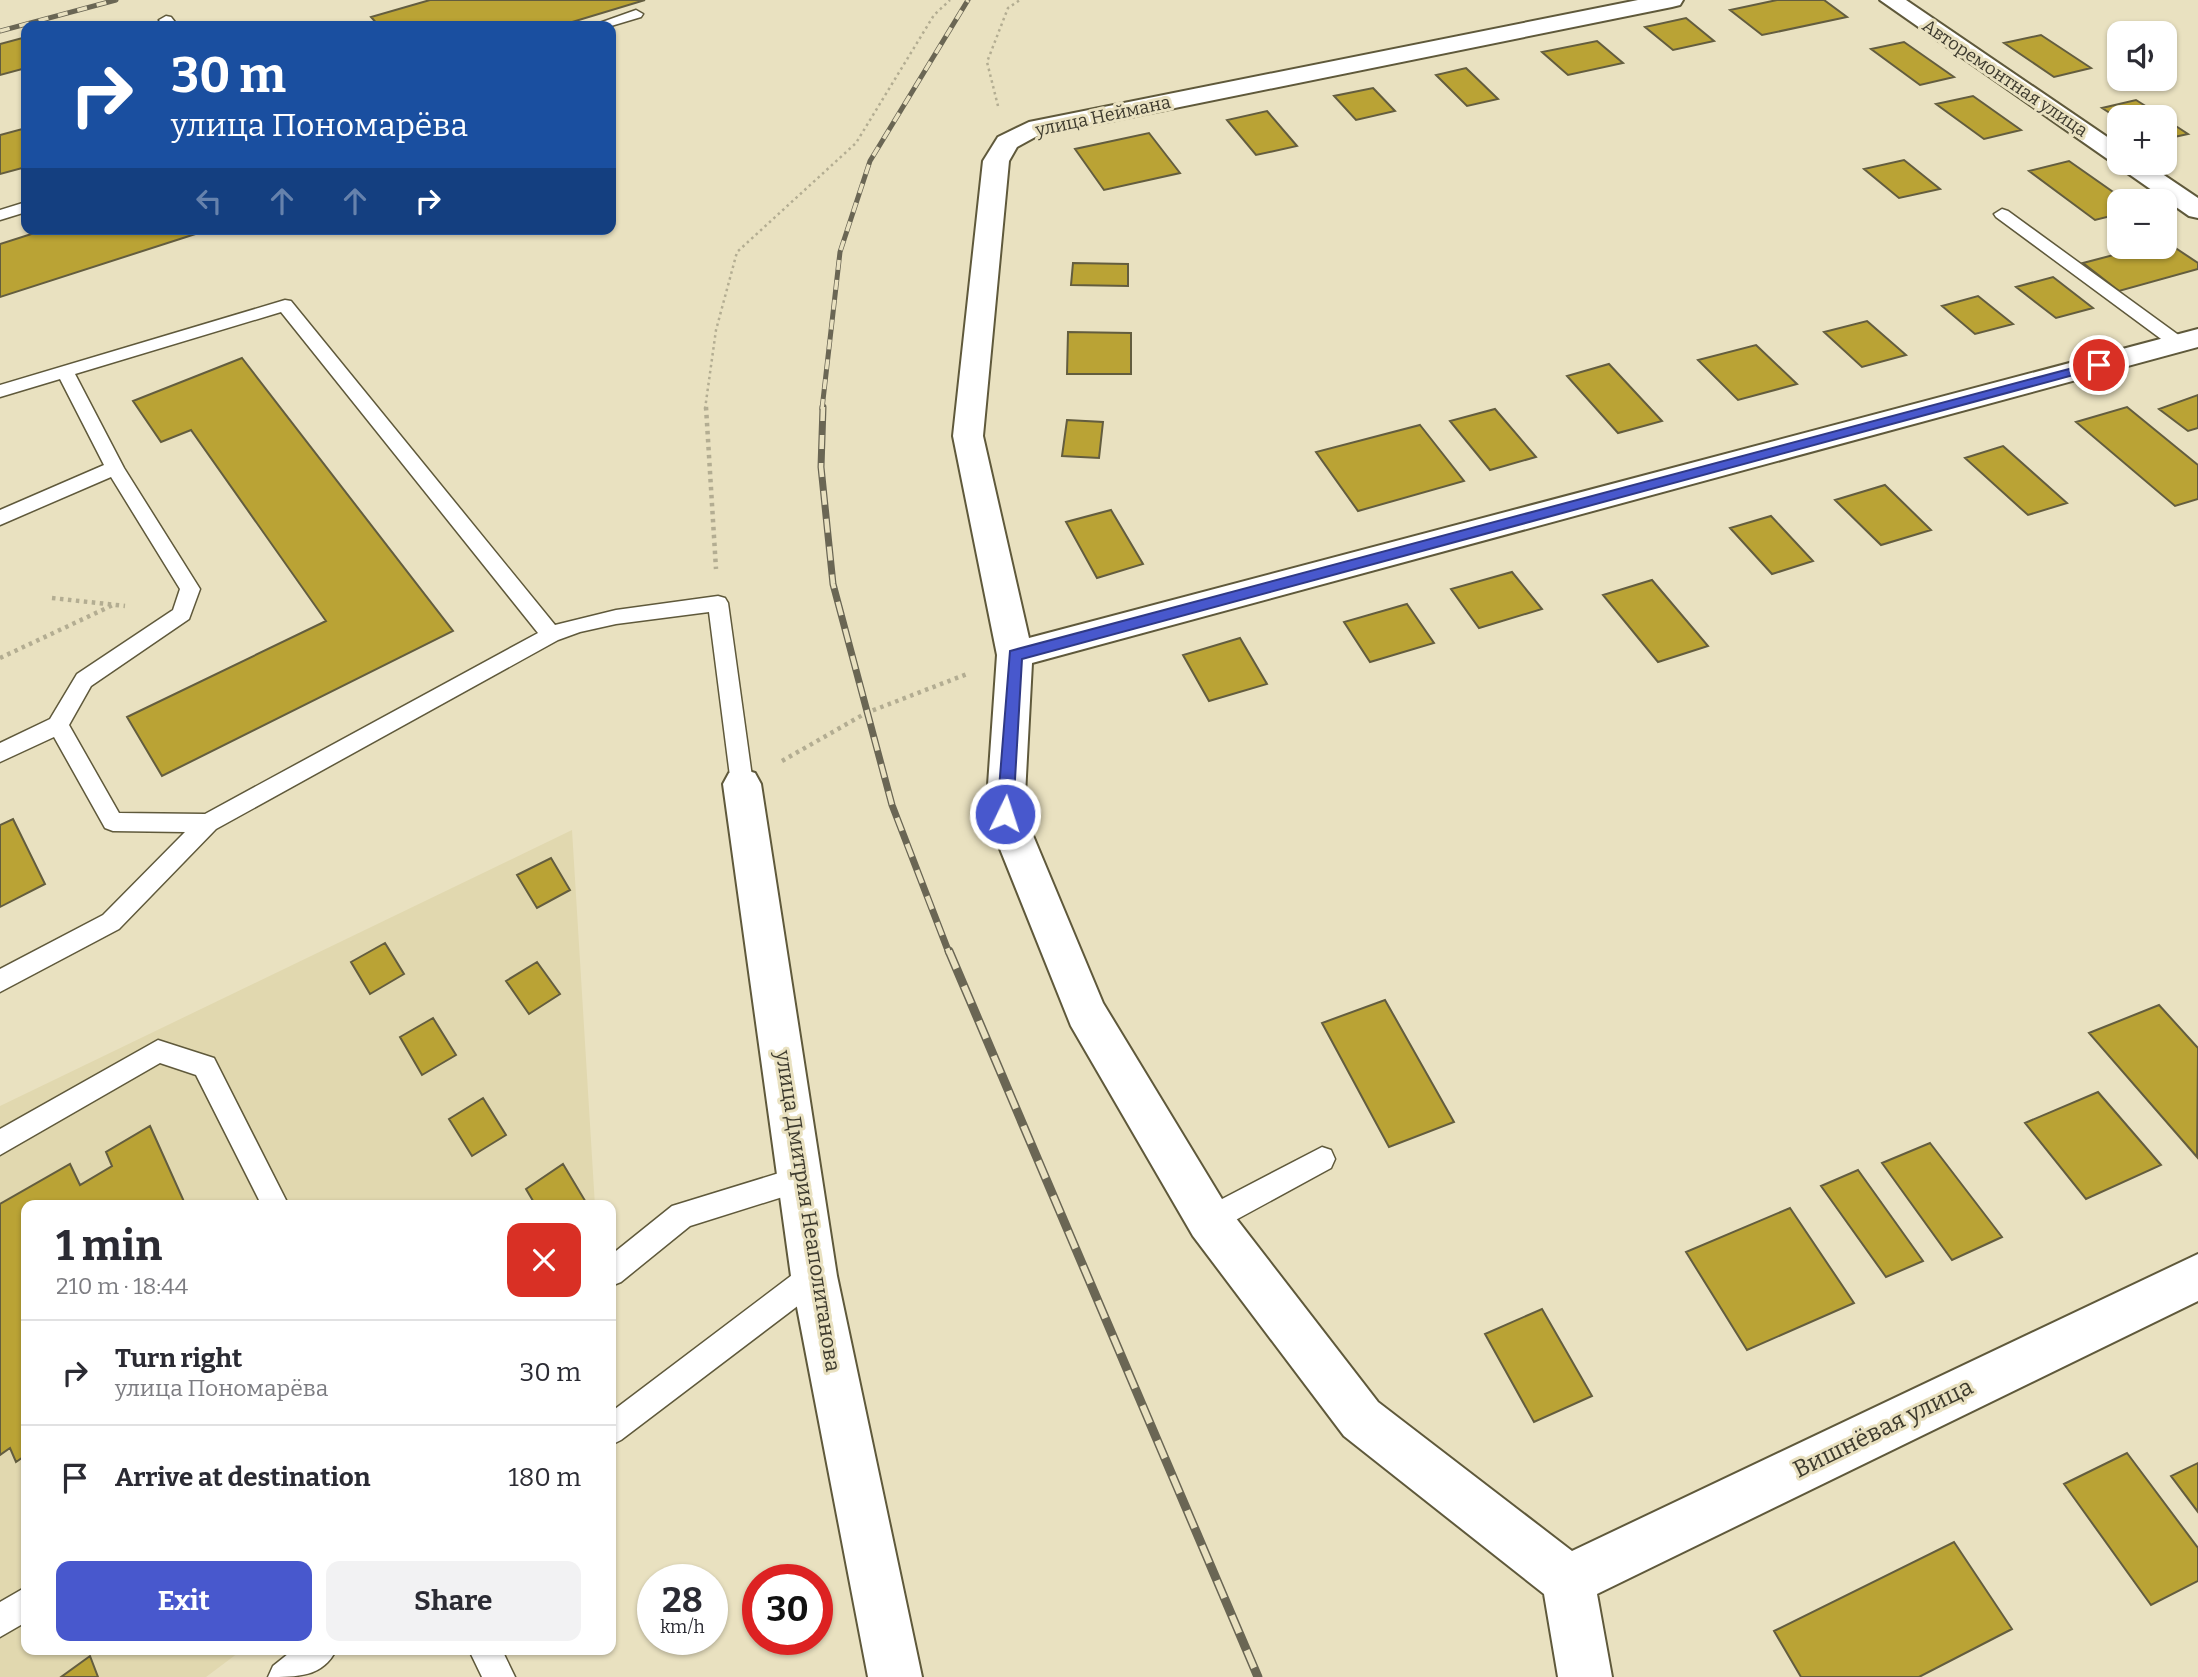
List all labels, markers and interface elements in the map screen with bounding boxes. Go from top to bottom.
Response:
street label: Авторемонтная улица [1918,14,2092,142]
map controls [2107,21,2177,259]
button: sound [2107,21,2177,91]
text: 30 m [171,46,286,105]
icon: right [56,49,147,140]
street label: улица Неймана [1032,91,1173,141]
button: + [2107,105,2177,175]
text: улица Пономарёва [171,106,468,144]
icon: left [190,182,228,220]
icon: ahead [263,182,301,220]
icon: ahead [336,182,374,220]
icon: right [409,182,447,220]
button: − [2107,189,2177,259]
pin [2069,335,2129,395]
icon: arrive [2080,346,2118,384]
position arrow [968,777,1042,851]
street label: улица Дмитрия Неаполитанова [770,1047,846,1374]
text: 1 min [56,1221,162,1271]
button: close [507,1223,581,1297]
text: 210 m · 18:44 [56,1272,188,1300]
text: Turn right [115,1343,242,1374]
icon: right [56,1354,94,1392]
text: 30 m [520,1357,581,1388]
street label: Вишнёвая улица [1789,1372,1977,1484]
text: улица Пономарёва [115,1374,328,1402]
icon: arrive [56,1459,94,1497]
text: Arrive at destination [115,1462,370,1493]
text: 180 m [508,1462,581,1493]
button: Exit [56,1561,312,1641]
button: Share [326,1561,581,1641]
speed limit sign: 30 [742,1564,833,1655]
text: 28 [662,1579,703,1621]
text: km/h [660,1616,705,1638]

